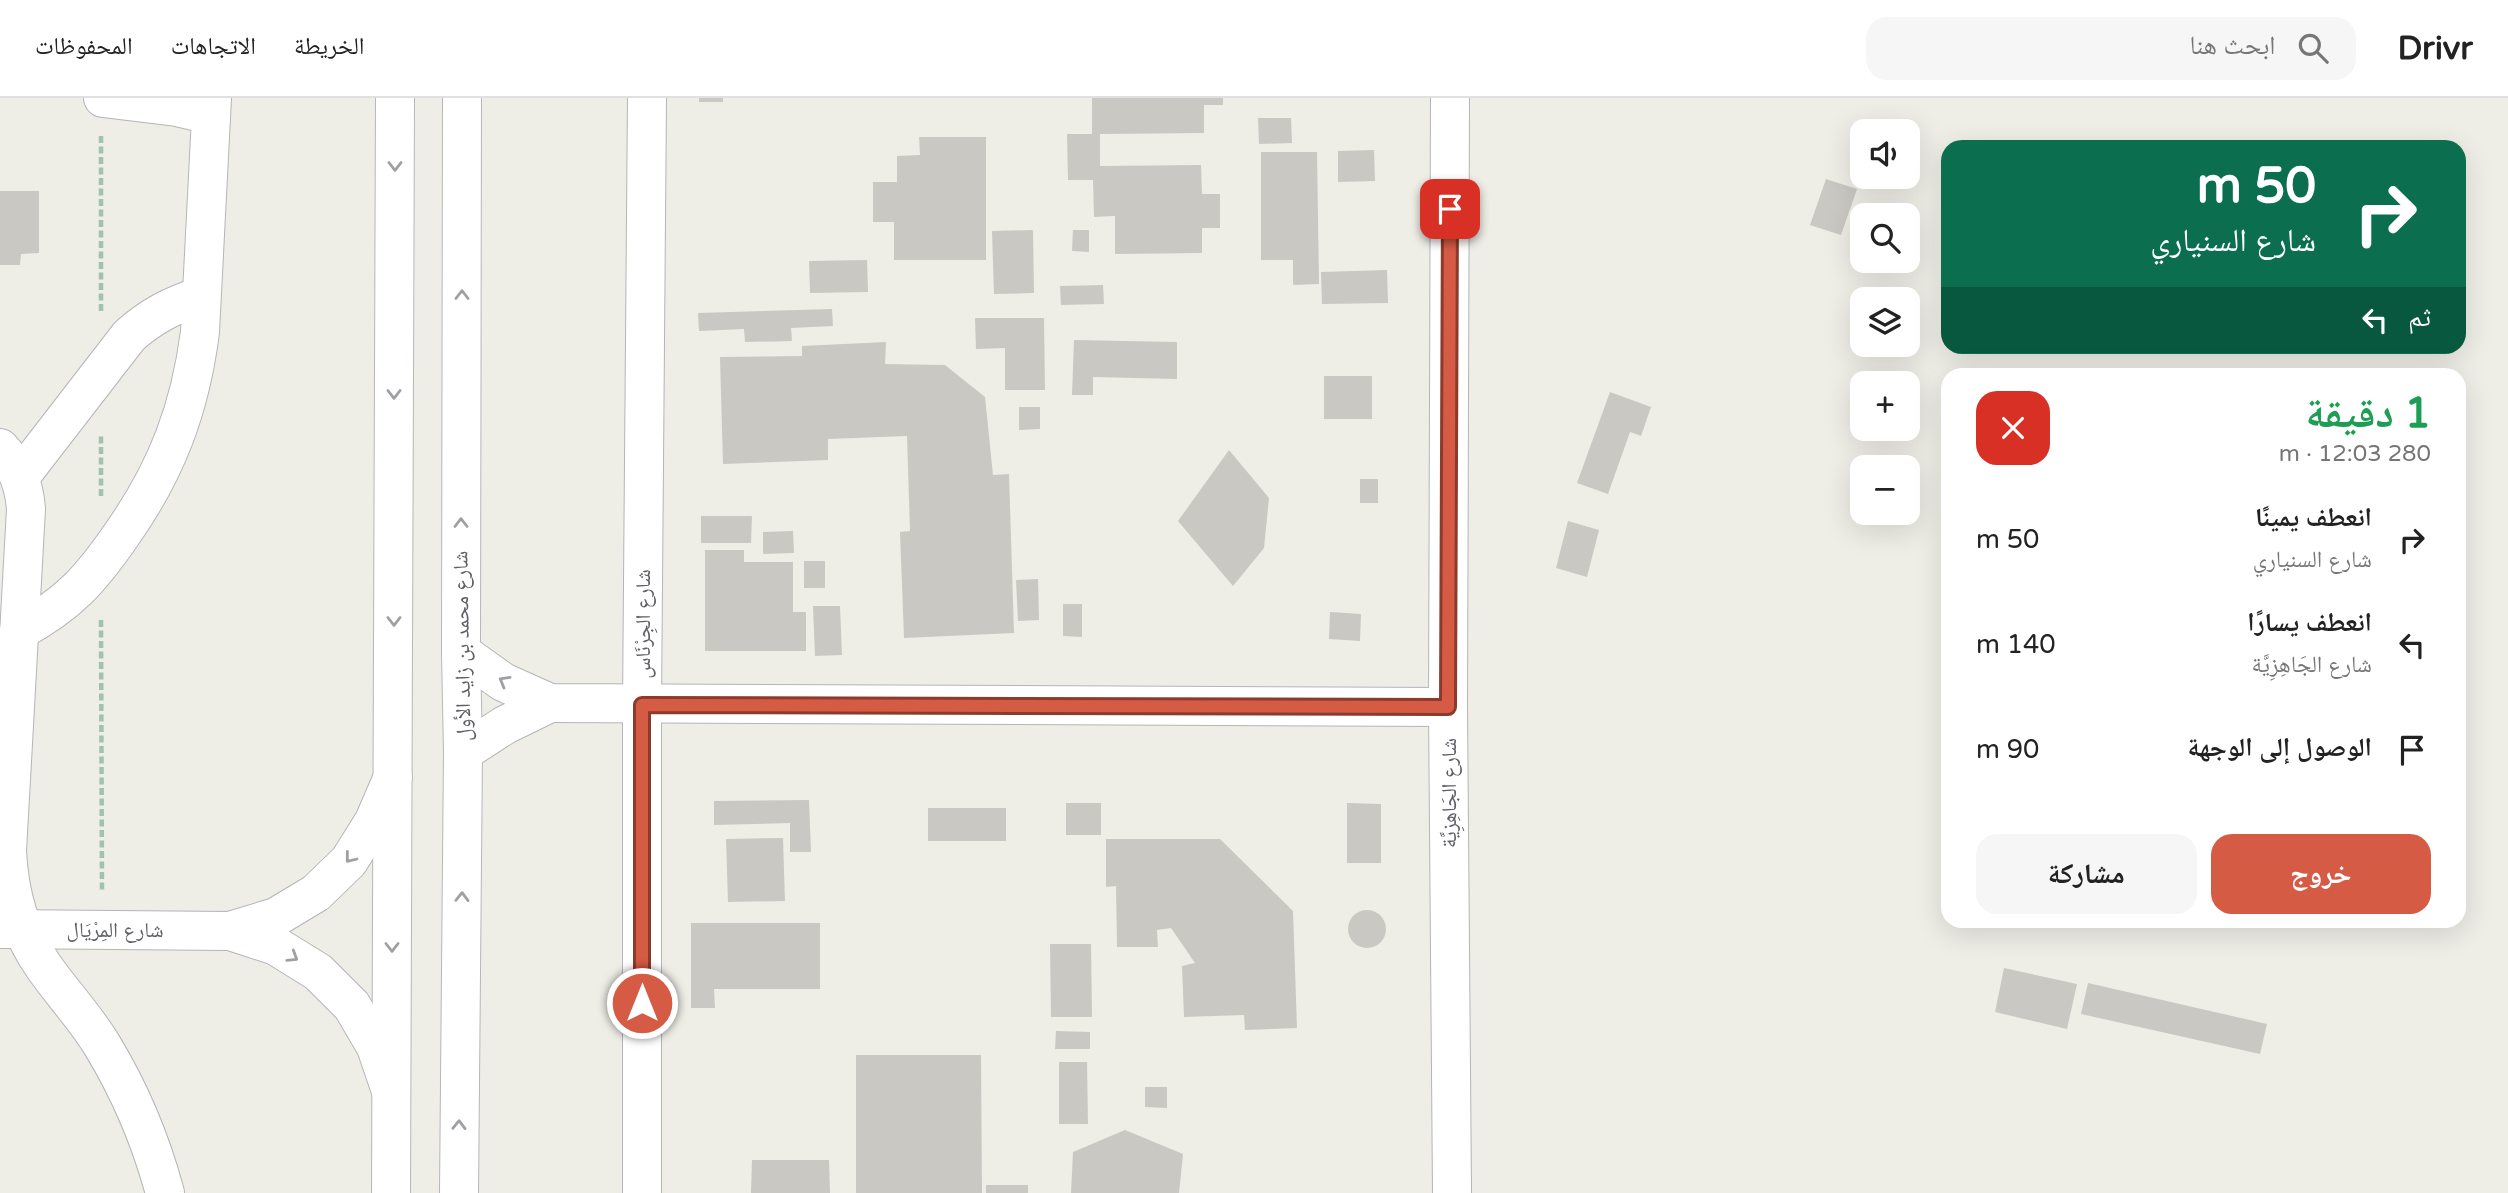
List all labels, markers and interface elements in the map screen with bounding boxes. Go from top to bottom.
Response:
search box [1866,17,2356,80]
icon: search [2294,29,2332,67]
text: Drivr [2398,29,2473,68]
text: ابحث هنا [2189,30,2276,61]
text: المحفوظات [35,32,133,61]
text: الاتجاهات [171,32,256,61]
text: الخريطة [294,32,365,61]
map controls [1850,119,1920,525]
button: sound [1850,119,1920,189]
text: 50 m [2197,157,2316,216]
one-way arrow [387,161,403,172]
icon: right [2340,168,2431,259]
pin [1420,179,1480,239]
icon: arrive [1431,190,1469,228]
button: search [1850,203,1920,273]
text: شارع السنياري [2150,222,2316,260]
button: layers [1850,287,1920,357]
one-way arrow [454,290,470,300]
icon: left [2356,301,2394,339]
text: ثم [2408,302,2431,333]
button: + [1850,371,1920,441]
text: 1 دقيقة [2305,388,2431,439]
one-way arrow [386,389,402,399]
button: close [1976,391,2050,465]
text: 280 m · 12:03 [2279,440,2431,468]
button: − [1850,455,1920,525]
text: انعطف يمينًا [2255,502,2372,533]
one-way arrow [453,517,469,528]
icon: right [2393,521,2431,559]
text: 50 m [1976,524,2039,555]
text: شارع السنياري [2253,546,2372,574]
street label: شارع محمد بن زايد الأول [448,551,477,741]
street label: شارع الجِرْنَاس [631,569,658,679]
text: انعطف يسارًا [2247,607,2372,638]
one-way arrow [386,616,402,627]
icon: left [2393,626,2431,664]
text: 140 m [1976,629,2056,660]
text: شارع الجَاهِزِيَّة [2252,651,2372,679]
one-way arrow [498,676,511,689]
icon: arrive [2393,731,2431,769]
text: الوصول إلى الوجهة [2188,732,2372,763]
text: 90 m [1976,734,2039,765]
street label: شارع الجَاهِزِيَّة [1437,738,1465,848]
button: مشاركة [1976,834,2197,914]
button: خروج [2211,834,2431,914]
one-way arrow [345,851,358,863]
one-way arrow [454,892,470,902]
street label: شارع المِرْيَال [67,918,164,943]
one-way arrow [384,942,400,952]
one-way arrow [286,948,299,961]
position arrow [605,966,679,1040]
one-way arrow [451,1119,467,1130]

